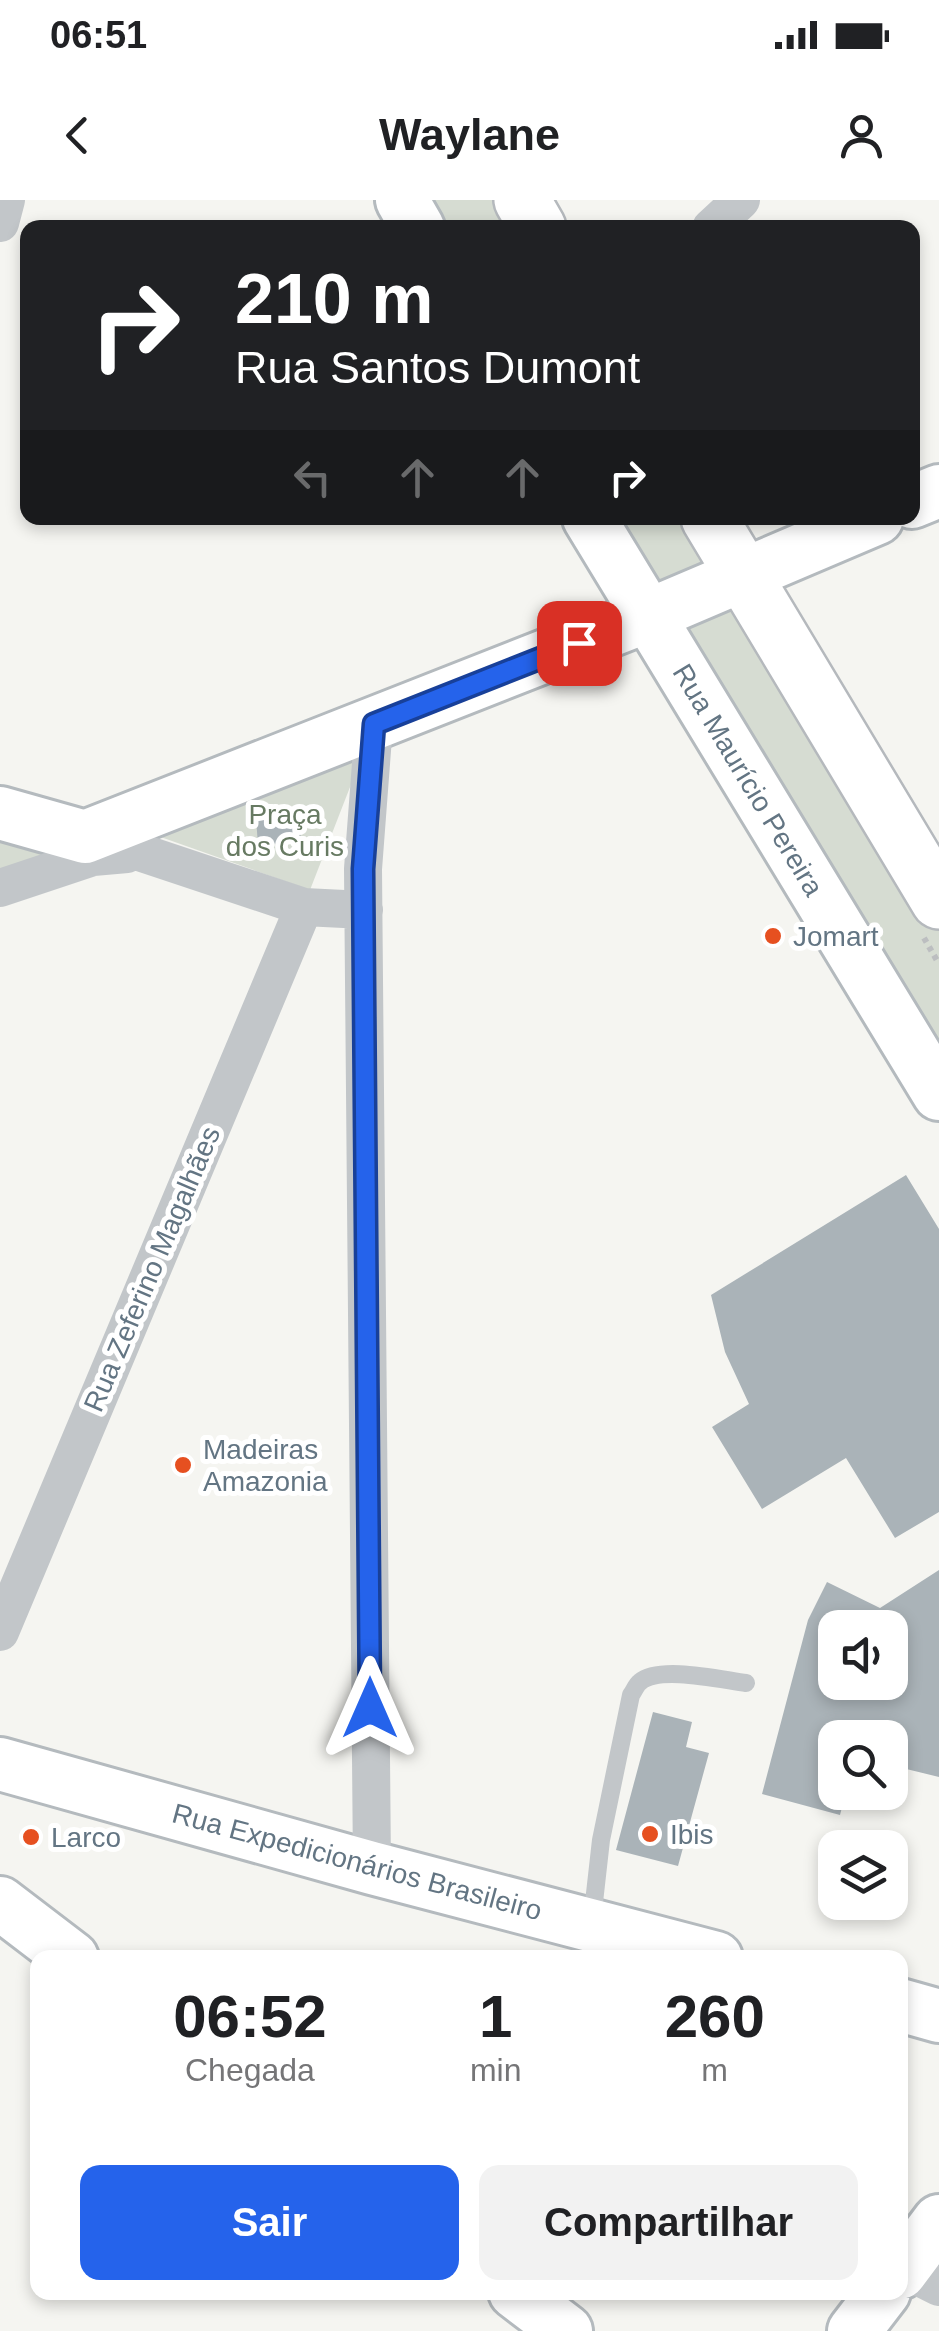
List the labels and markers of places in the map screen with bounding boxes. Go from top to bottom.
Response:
pin [537,601,622,686]
place label: Jomart [793,921,879,952]
marker: Jomart [762,925,784,947]
place label: Madeiras Amazonia [203,1434,328,1497]
marker: Madeiras Amazonia [172,1454,194,1476]
place label: Ibis [670,1819,714,1850]
place label: Larco [51,1822,121,1853]
marker: Ibis [639,1823,661,1845]
marker: Larco [20,1826,42,1848]

